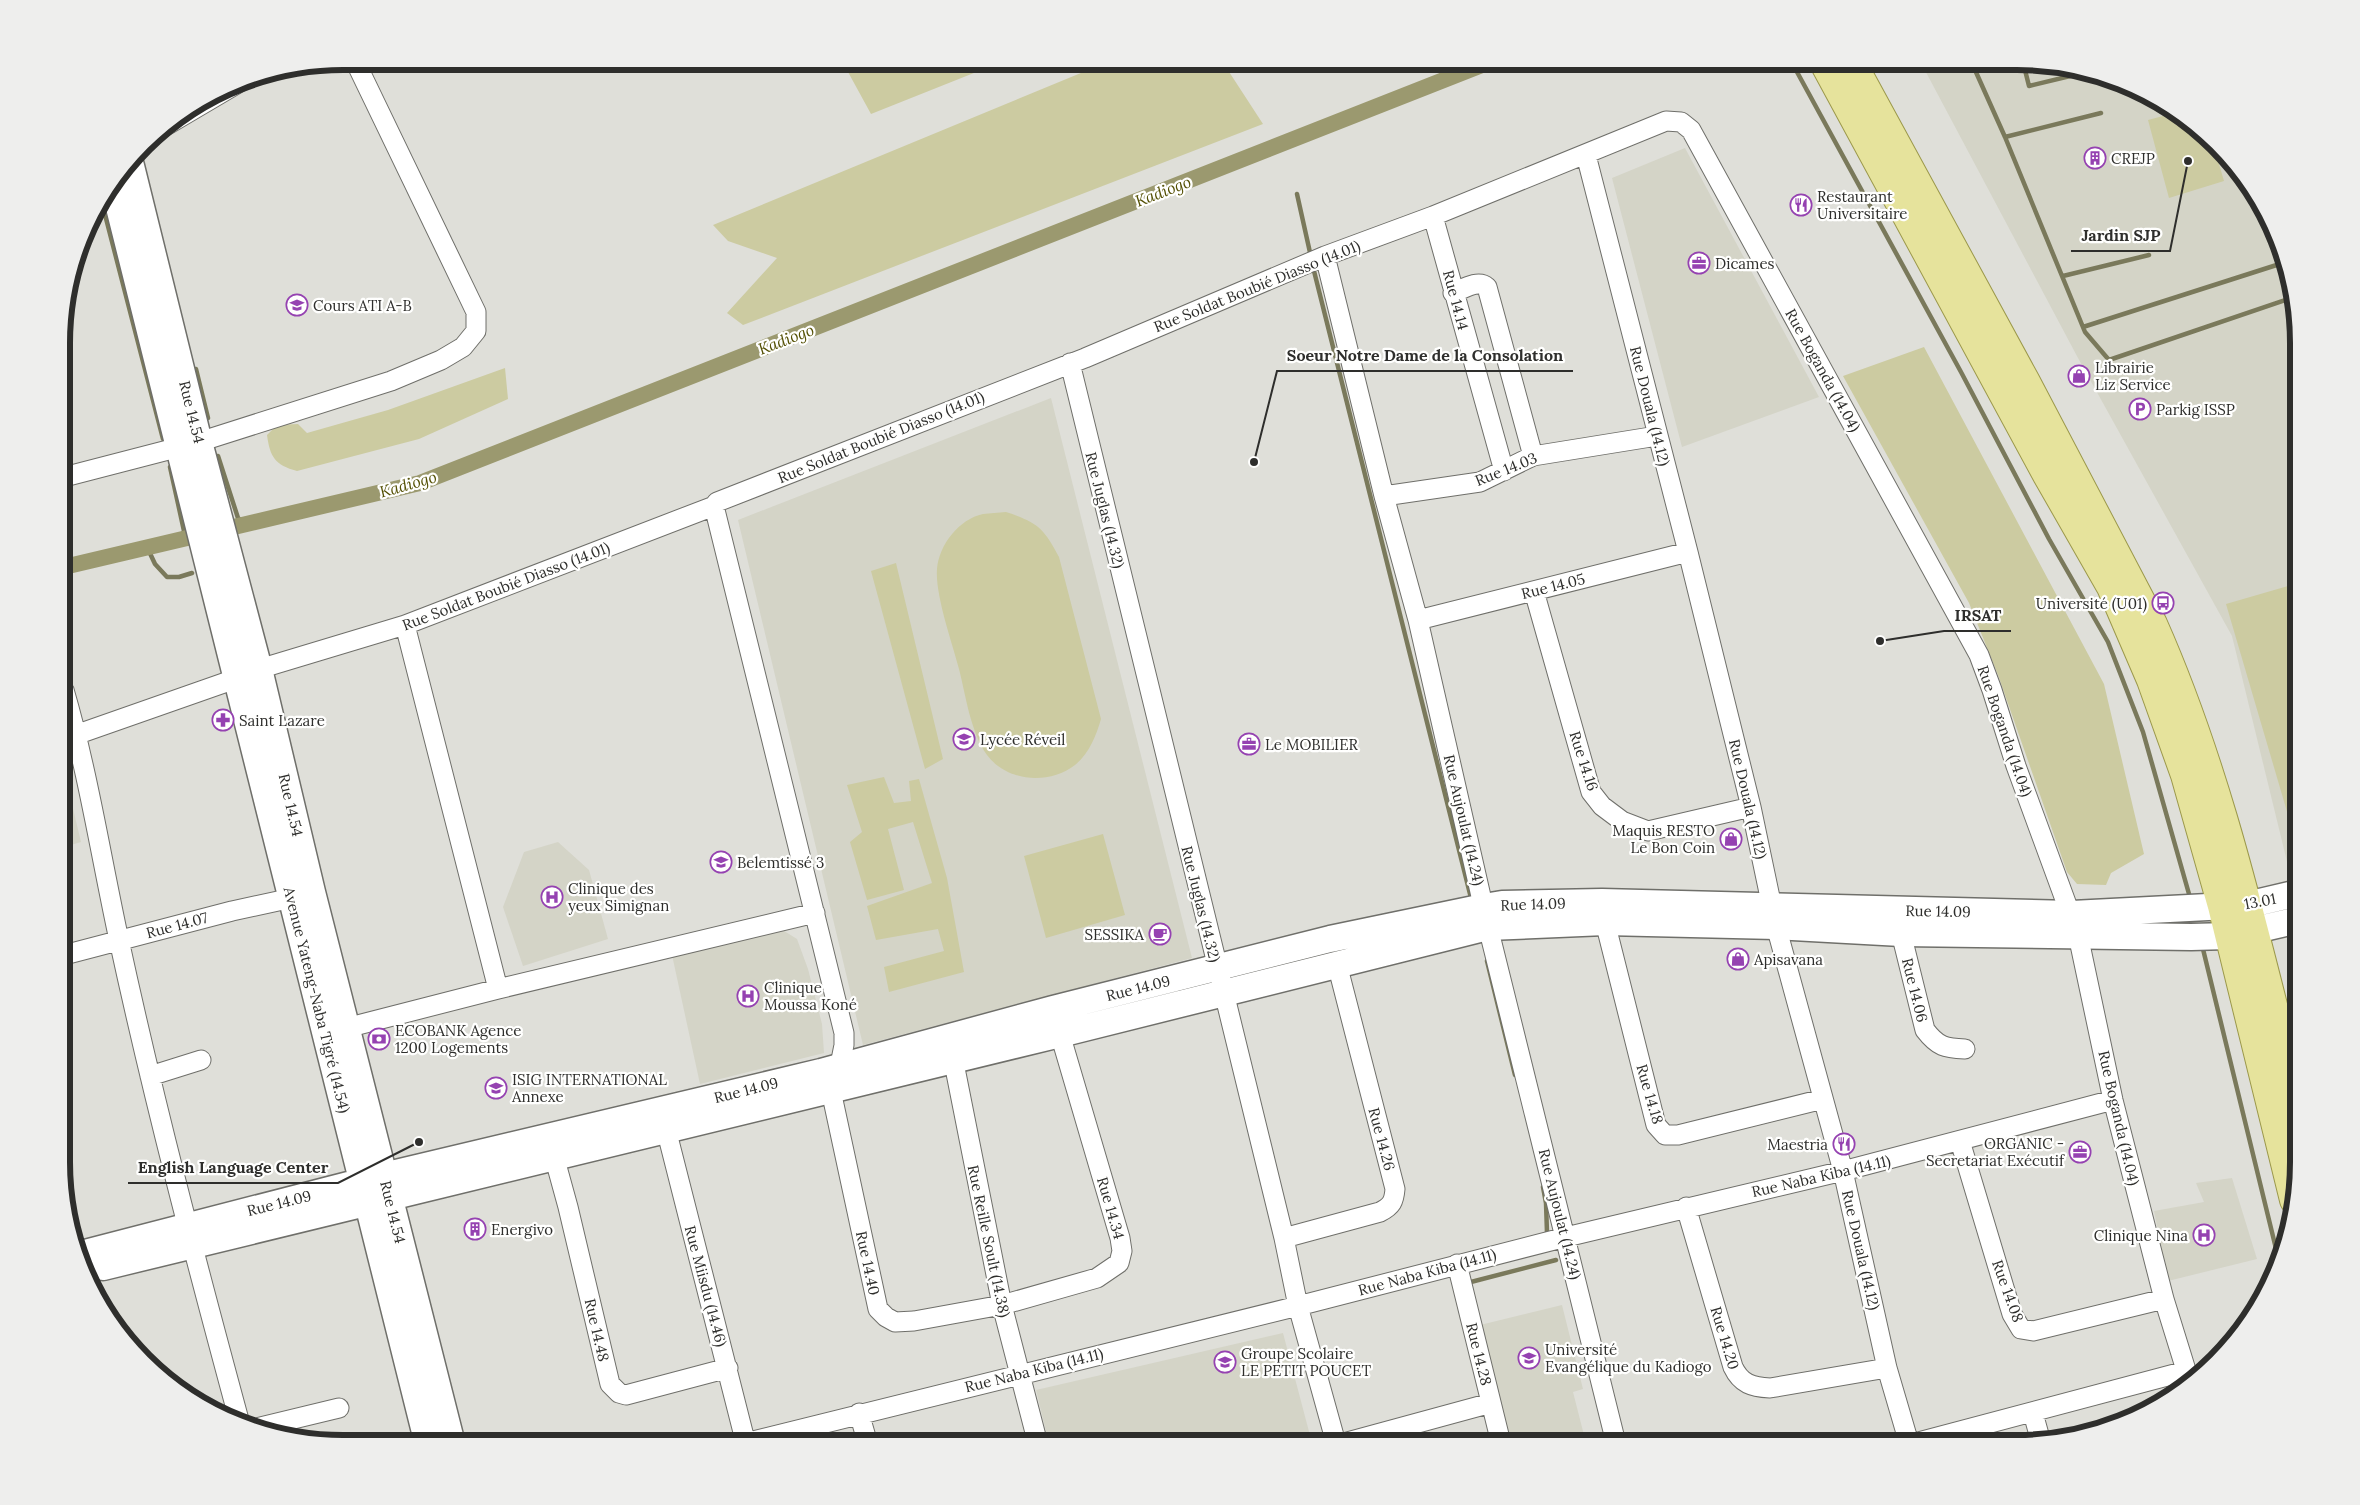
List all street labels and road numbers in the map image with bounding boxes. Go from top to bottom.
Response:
street label: Rue Soldat Boubié Diasso (14.01) [1151,236,1364,337]
street label: Rue 14.14 [1439,268,1473,332]
street label: Rue Boganda (14.04) [1780,305,1865,436]
street label: Rue Douala (14.12) [1625,344,1674,469]
street label: Rue 14.54 [175,379,209,445]
street label: Rue Soldat Boubié Diasso (14.01) [775,387,988,488]
street label: Rue 14.03 [1472,448,1540,490]
street label: Rue Juglas (14.32) [1080,450,1129,571]
street label: Rue Soldat Boubié Diasso (14.01) [399,537,613,635]
street label: Rue 14.05 [1519,569,1587,603]
street label: Rue Boganda (14.04) [1973,663,2037,800]
street label: Rue 14.16 [1565,729,1603,793]
street label: Rue Douala (14.12) [1724,737,1771,862]
street label: Rue Aujoulat (14.24) [1439,753,1488,888]
street label: Rue 14.54 [275,772,307,838]
street label: Rue Juglas (14.32) [1176,844,1225,965]
street label: Avenue Yateng-Naba Tigré (14.54) [278,884,354,1116]
street label: 13.01 [2242,889,2278,913]
street label: Rue 14.09 [1500,893,1566,915]
street label: Rue 14.09 [1905,901,1971,921]
street label: Rue 14.07 [144,908,210,942]
street label: Rue 14.06 [1898,956,1932,1024]
street label: Rue 14.09 [1104,971,1172,1005]
street label: Rue Boganda (14.04) [2093,1049,2144,1188]
street label: Rue 14.18 [1632,1062,1668,1126]
street label: Rue 14.09 [712,1073,780,1107]
street label: Rue 14.26 [1364,1105,1400,1173]
street label: Rue Aujoulat (14.24) [1534,1147,1586,1282]
street label: Rue Naba Kiba (14.11) [1750,1151,1893,1202]
street label: Rue Reille Soult (14.38) [963,1163,1015,1320]
street label: Rue 14.34 [1093,1175,1129,1241]
street label: Rue 14.54 [376,1179,410,1245]
street label: Rue 14.09 [245,1186,313,1220]
street label: Rue Douala (14.12) [1837,1188,1884,1313]
street label: Rue Miisdu (14.46) [680,1223,731,1349]
street label: Rue 14.40 [852,1229,884,1297]
street label: Rue Naba Kiba (14.11) [1356,1244,1499,1301]
street label: Rue 14.08 [1988,1257,2028,1325]
street label: Rue 14.48 [581,1297,613,1363]
street label: Rue 14.20 [1706,1304,1744,1372]
street label: Rue 14.28 [1462,1321,1496,1387]
street label: Rue Naba Kiba (14.11) [963,1343,1106,1397]

